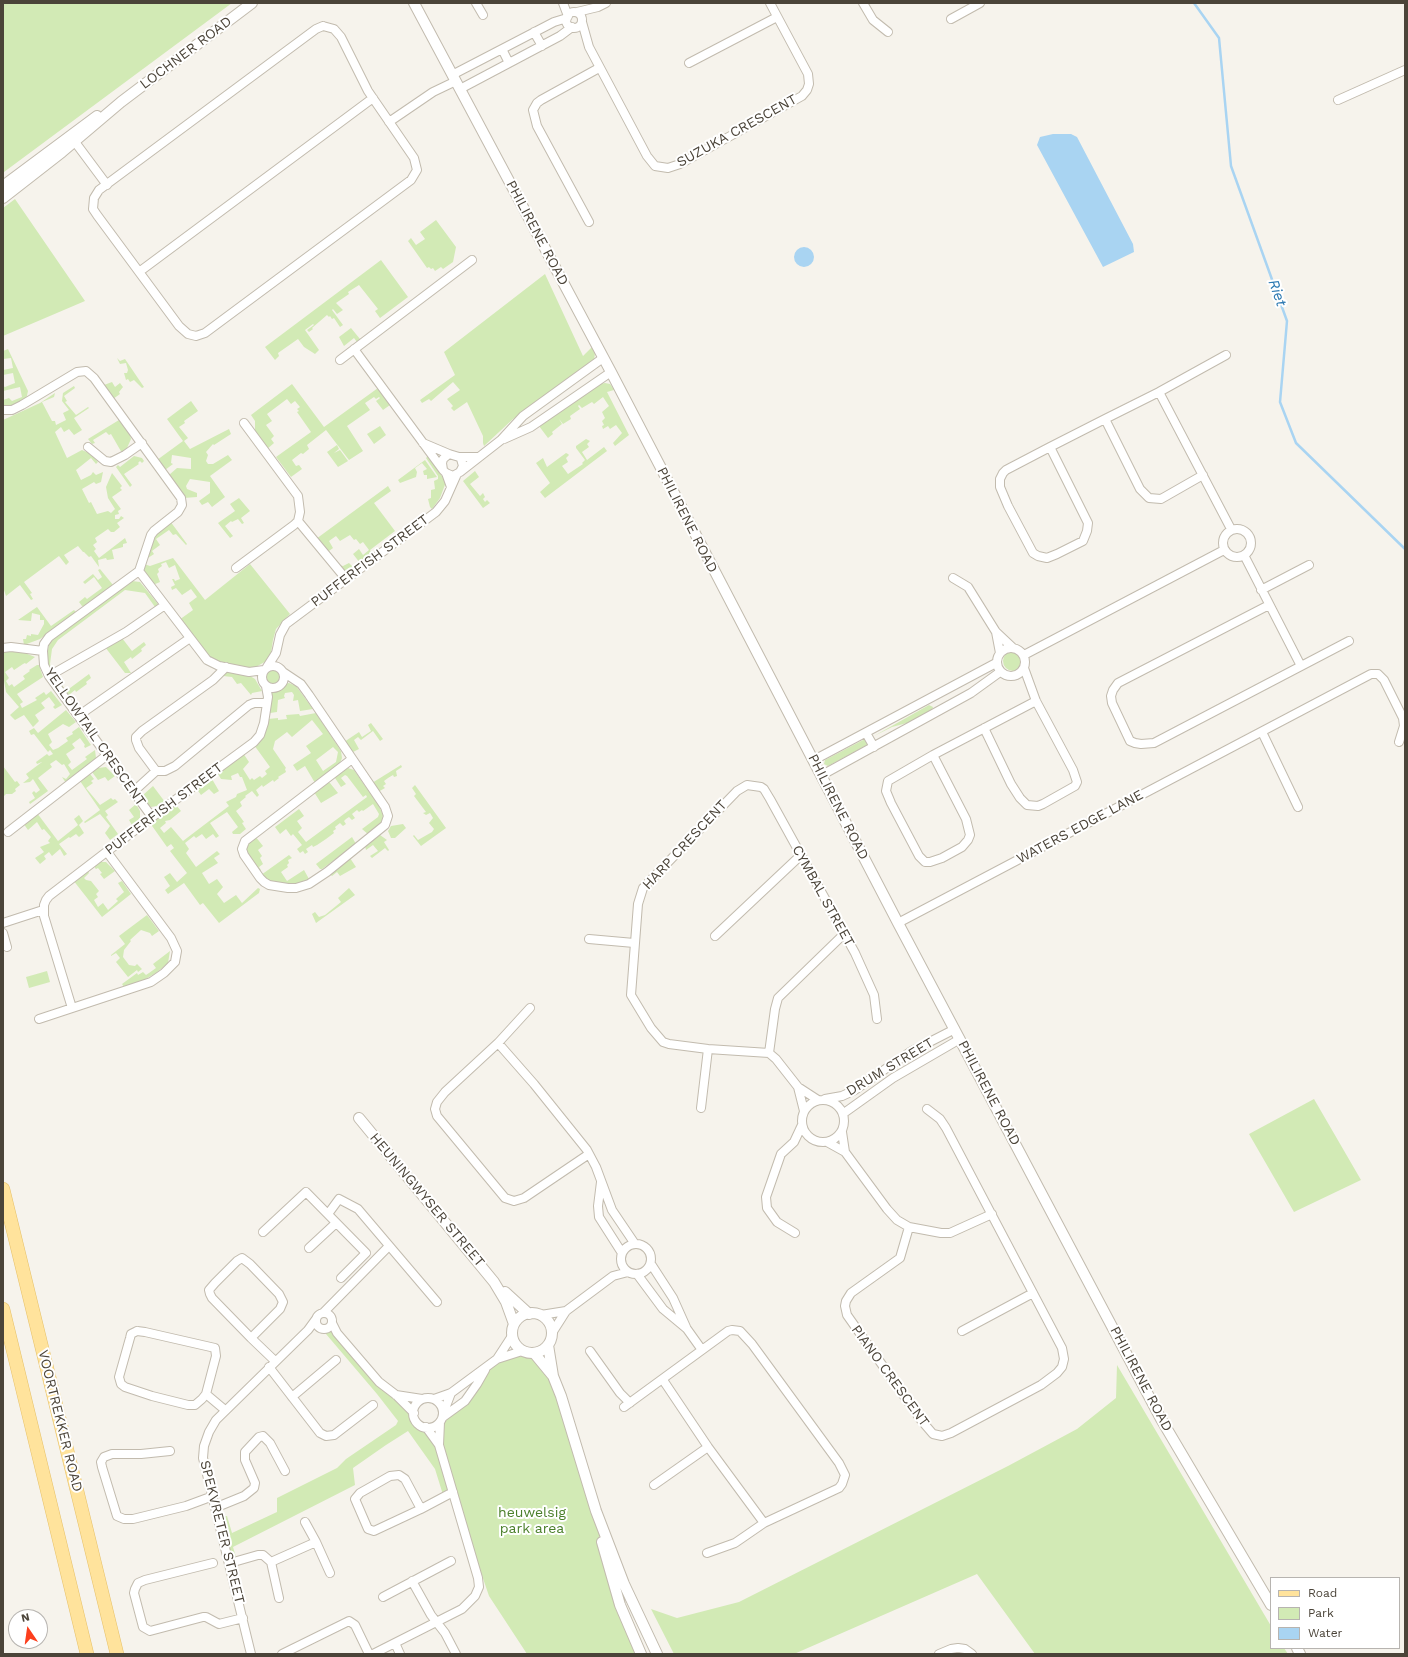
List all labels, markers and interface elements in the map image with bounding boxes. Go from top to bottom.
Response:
street label: LOCHNER ROAD [137,13,235,93]
street label: SUZUKA CRESCENT [674,91,800,171]
street label: PHILIRENE ROAD [502,178,572,288]
water label: Riet [1264,277,1290,309]
street label: PHILIRENE ROAD [653,464,721,576]
street label: PUFFERFISH STREET [308,511,432,611]
street label: YELLOWTAIL CRESCENT [41,665,149,809]
street label: PHILIRENE ROAD [804,751,872,863]
street label: PUFFERFISH STREET [102,759,226,859]
street label: WATERS EDGE LANE [1014,786,1146,868]
street label: HARP CRESCENT [639,797,731,893]
street label: CYMBAL STREET [788,842,858,950]
street label: DRUM STREET [843,1034,937,1100]
street label: PHILIRENE ROAD [954,1038,1024,1148]
street label: HEUNINGWYSER STREET [366,1130,488,1270]
street label: PIANO CRESCENT [847,1322,933,1430]
street label: PHILIRENE ROAD [1106,1324,1176,1434]
street label: VOORTREKKER ROAD [34,1348,86,1494]
street label: SPEKVRETER STREET [196,1459,248,1605]
park label: heuwelsig park area [498,1505,566,1538]
legend [1270,1577,1400,1649]
text: Road [1308,1586,1337,1600]
text: Park [1308,1606,1334,1620]
north arrow [8,1609,48,1649]
text: N [20,1611,31,1625]
text: Water [1308,1626,1342,1640]

